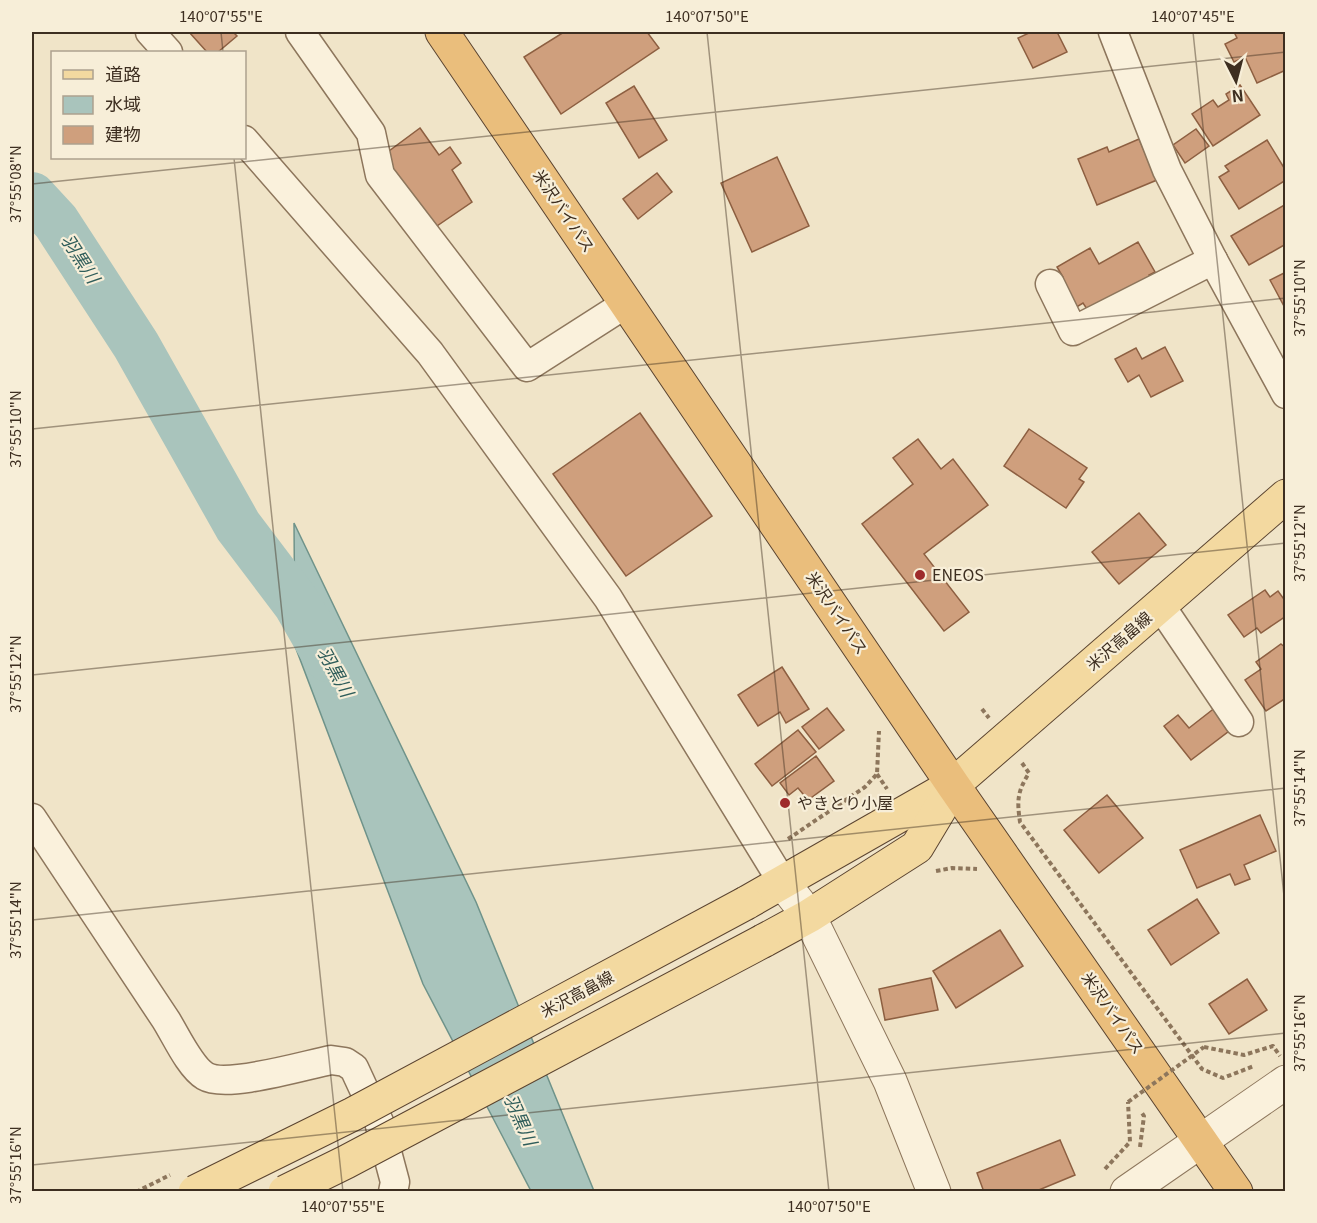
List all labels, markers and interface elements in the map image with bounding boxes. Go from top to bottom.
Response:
text: 140°07'55"E [179,5,263,26]
text: 140°07'50"E [665,5,749,26]
text: 140°07'45"E [1151,5,1235,26]
legend [51,51,246,159]
north arrow [1206,51,1266,111]
text: 道路 [105,60,141,86]
text: N [1230,84,1245,109]
text: 水域 [105,90,141,116]
text: 建物 [105,120,141,146]
text: 37°55'08"N [4,145,25,223]
street label: 米沢バイパス [528,164,602,257]
water label: 羽黒川 [56,228,108,289]
text: 37°55'10"N [1288,259,1309,337]
text: 37°55'10"N [4,390,25,468]
text: 37°55'12"N [1288,504,1309,582]
place label: ENEOS [932,562,984,586]
street label: 米沢バイパス [801,566,875,659]
marker: ENEOS [913,568,927,582]
street label: 米沢高畠線 [1080,605,1156,676]
text: 37°55'12"N [4,635,25,713]
water label: 羽黒川 [312,641,362,703]
text: 37°55'14"N [1288,749,1309,827]
place label: やきとり小屋 [797,790,893,814]
marker: やきとり小屋 [778,796,792,810]
text: 37°55'14"N [4,881,25,959]
street label: 米沢高畠線 [536,964,617,1022]
street label: 米沢バイパス [1077,966,1151,1059]
text: 37°55'16"N [1288,994,1309,1072]
water label: 羽黒川 [499,1089,545,1151]
text: 37°55'16"N [4,1126,25,1204]
text: 140°07'55"E [301,1195,385,1216]
text: 140°07'50"E [787,1195,871,1216]

